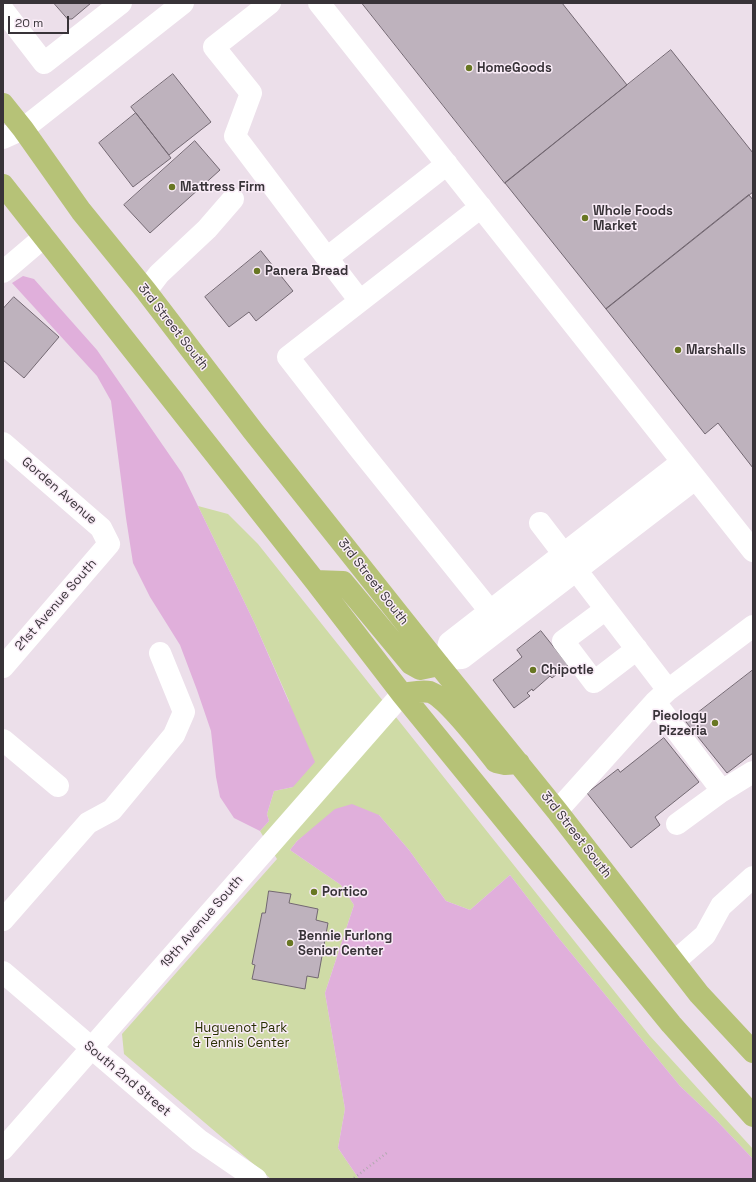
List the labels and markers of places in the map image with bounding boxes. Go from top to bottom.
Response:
place label: HomeGoods [477,60,552,76]
marker: HomeGoods [464,63,474,73]
place label: Mattress Firm [180,179,265,195]
marker: Mattress Firm [167,182,177,192]
place label: Whole Foods Market [593,203,673,234]
marker: Whole Foods Market [580,213,590,223]
place label: Panera Bread [265,263,348,279]
marker: Panera Bread [252,266,262,276]
place label: Marshalls [686,342,746,358]
marker: Marshalls [673,345,683,355]
place label: Chipotle [541,662,594,678]
marker: Chipotle [528,665,538,675]
place label: Pieology Pizzeria [653,708,707,739]
marker: Pieology Pizzeria [710,718,720,728]
place label: Portico [322,884,368,900]
marker: Portico [309,887,319,897]
place label: Bennie Furlong Senior Center [298,928,392,959]
marker: Bennie Furlong Senior Center [285,938,295,948]

